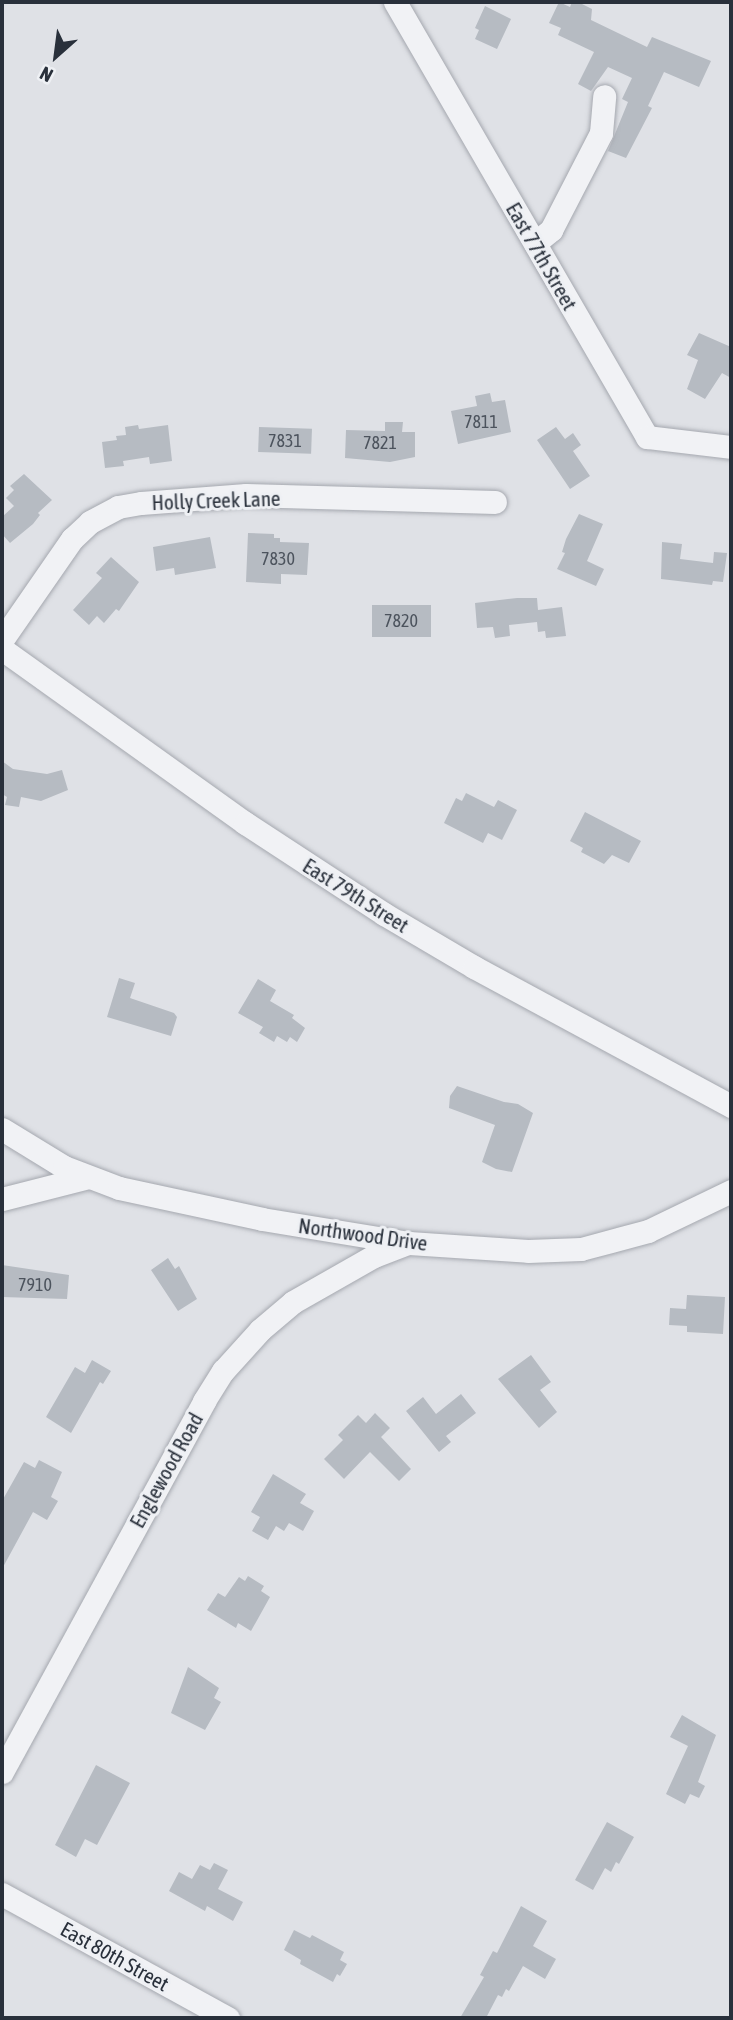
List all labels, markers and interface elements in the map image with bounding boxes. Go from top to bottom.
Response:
north arrow [21,21,91,91]
text: N [36,62,56,87]
street label: East 77th Street [501,198,583,314]
house number: 7811 [464,411,498,433]
house number: 7831 [268,430,302,452]
house number: 7821 [363,432,397,454]
street label: Holly Creek Lane [151,485,281,515]
house number: 7830 [261,548,295,570]
house number: 7820 [384,610,418,632]
street label: East 79th Street [298,853,414,937]
street label: Northwood Drive [297,1212,429,1256]
house number: 7910 [18,1274,52,1296]
street label: Englewood Road [124,1408,208,1532]
street label: East 80th Street [56,1916,174,1996]

